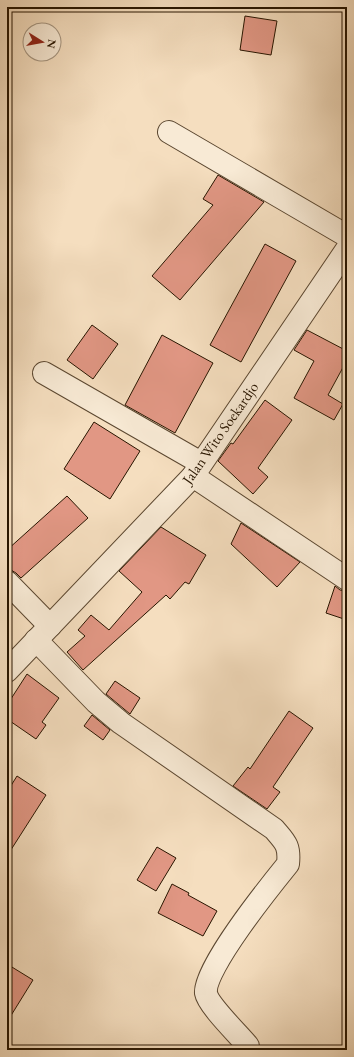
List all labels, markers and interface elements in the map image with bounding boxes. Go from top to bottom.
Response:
north arrow [22,22,62,62]
text: N [44,38,60,50]
street label: Jalan Wito Soekardjo [177,378,262,489]

